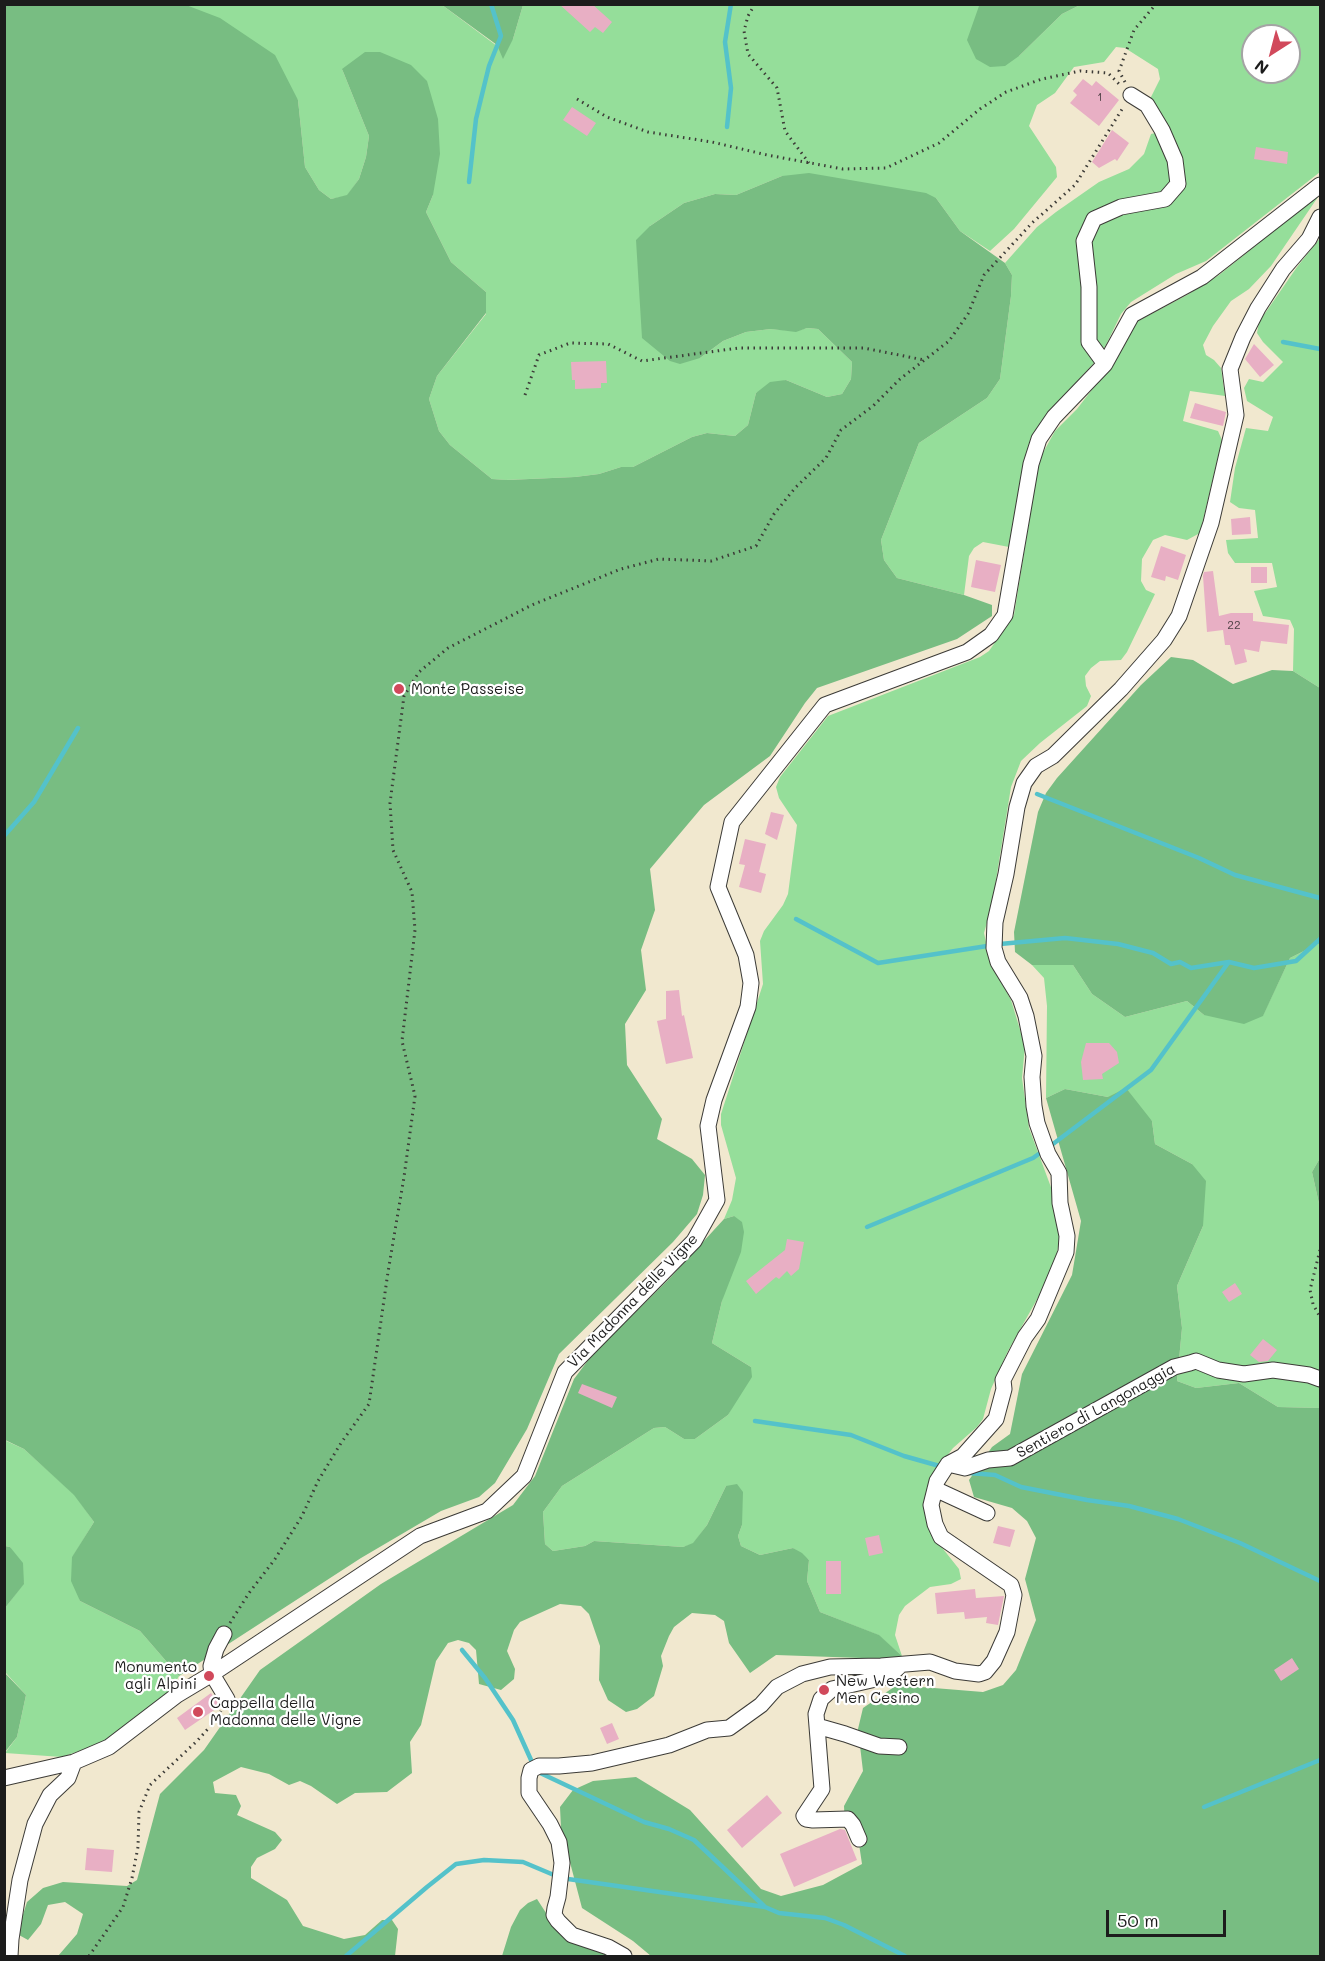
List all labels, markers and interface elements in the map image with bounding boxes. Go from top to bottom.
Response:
north arrow [1241,24,1301,84]
text: N [1250,55,1272,79]
house number: 1 [1097,90,1103,104]
house number: 22 [1227,618,1241,632]
place label: Monte Passeise [411,680,524,698]
marker: Monte Passeise [392,682,406,696]
street label: Via Madonna delle Vigne [564,1230,702,1372]
street label: Sentiero di Langonaggia [1013,1360,1179,1462]
place label: Monumento agli Alpini [115,1658,197,1693]
marker: Monumento agli Alpini [202,1669,216,1683]
place label: New Western Men Cesino [836,1672,934,1707]
marker: New Western Men Cesino [817,1683,831,1697]
place label: Cappella della Madonna delle Vigne [210,1694,361,1729]
marker: Cappella della Madonna delle Vigne [191,1705,205,1719]
scale bar [1109,1898,1229,1936]
text: 50 m [1117,1908,1159,1932]

